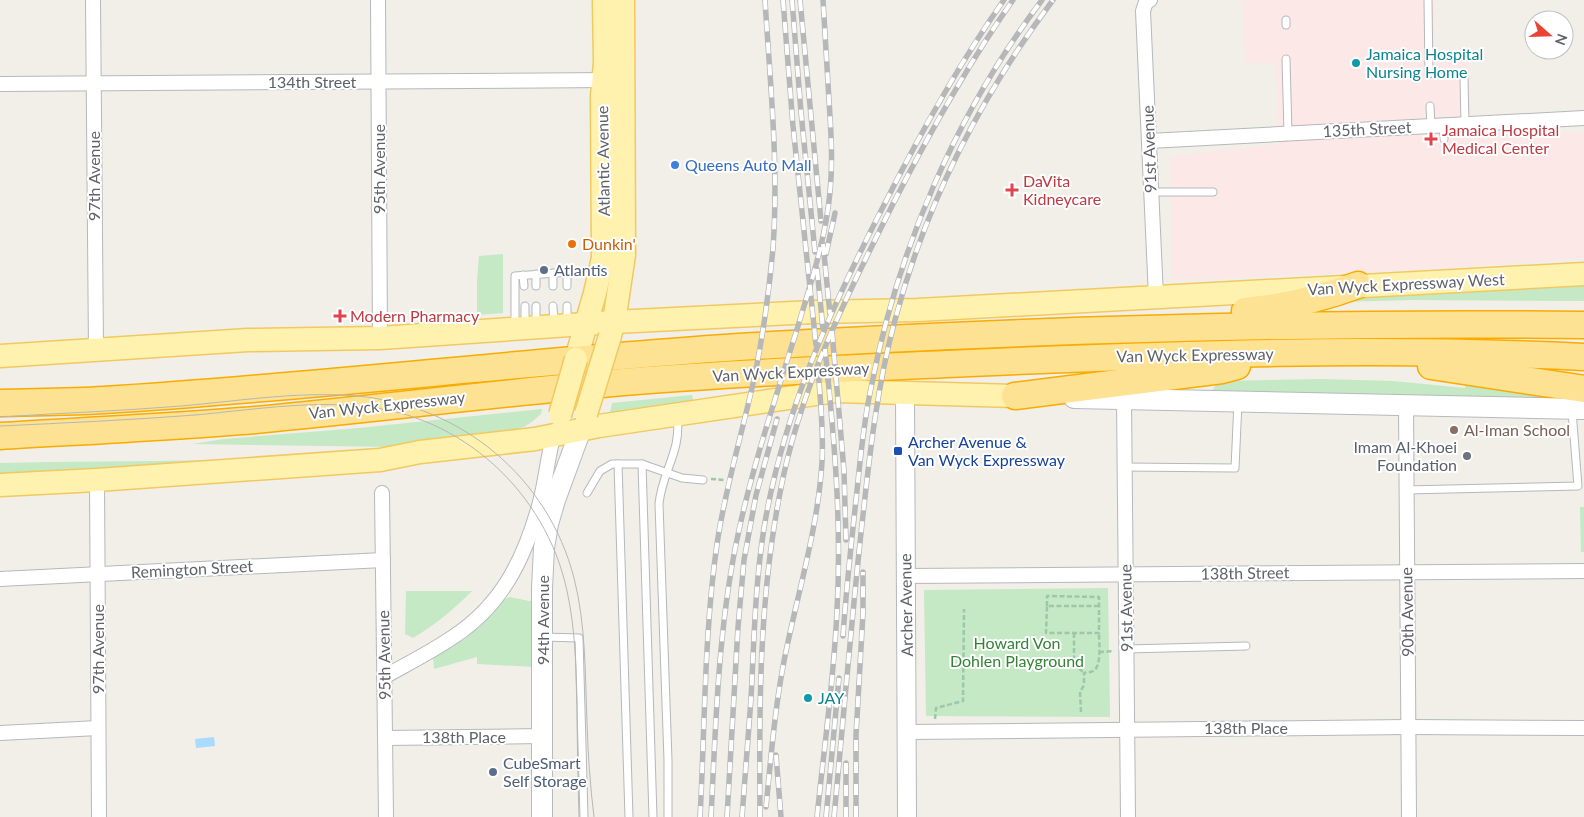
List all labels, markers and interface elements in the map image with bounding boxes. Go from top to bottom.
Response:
north arrow [1524,10,1574,60]
text: N [1552,32,1572,48]
place label: Jamaica Hospital Nursing Home [1366,44,1483,81]
marker: Jamaica Hospital Nursing Home [1350,57,1362,69]
street label: 134th Street [268,72,357,91]
street label: 91st Avenue [1137,105,1160,193]
street label: Atlantic Avenue [592,106,613,216]
street label: 135th Street [1322,117,1412,140]
place label: Jamaica Hospital Medical Center [1442,120,1559,157]
street label: 95th Avenue [369,124,388,214]
street label: 97th Avenue [84,131,103,221]
marker: Jamaica Hospital Medical Center [1424,132,1438,146]
place label: Queens Auto Mall [685,155,811,174]
marker: Queens Auto Mall [669,159,681,171]
place label: DaVita Kidneycare [1023,171,1101,208]
marker: DaVita Kidneycare [1005,183,1019,197]
place label: Dunkin' [582,234,636,253]
marker: Dunkin' [566,238,578,250]
place label: Atlantis [554,260,607,279]
marker: Atlantis [538,264,550,276]
street label: Van Wyck Expressway West [1307,269,1505,298]
place label: Modern Pharmacy [350,306,480,325]
marker: Modern Pharmacy [334,310,346,322]
street label: Van Wyck Expressway [1116,344,1274,365]
street label: Van Wyck Expressway [712,358,871,385]
street label: Van Wyck Expressway [308,387,467,422]
place label: Al-Iman School [1464,420,1570,439]
marker: Al-Iman School [1448,424,1460,436]
place label: Archer Avenue & Van Wyck Expressway [908,432,1066,469]
place label: Imam Al-Khoei Foundation [1353,437,1457,474]
marker: Archer Avenue & Van Wyck Expressway [892,445,904,457]
marker: Imam Al-Khoei Foundation [1461,450,1473,462]
street label: Archer Avenue [895,553,916,657]
street label: Remington Street [130,556,254,581]
street label: 138th Street [1200,562,1290,583]
street label: 91st Avenue [1115,564,1136,652]
street label: 90th Avenue [1396,567,1417,657]
street label: 94th Avenue [533,575,552,665]
street label: 97th Avenue [88,604,107,694]
street label: 95th Avenue [373,610,394,700]
park label: Howard Von Dohlen Playground [950,633,1084,670]
place label: JAY [818,688,844,707]
marker: JAY [802,692,814,704]
street label: 138th Place [1204,718,1288,737]
street label: 138th Place [422,727,506,746]
place label: CubeSmart Self Storage [503,753,587,790]
marker: CubeSmart Self Storage [487,766,499,778]

